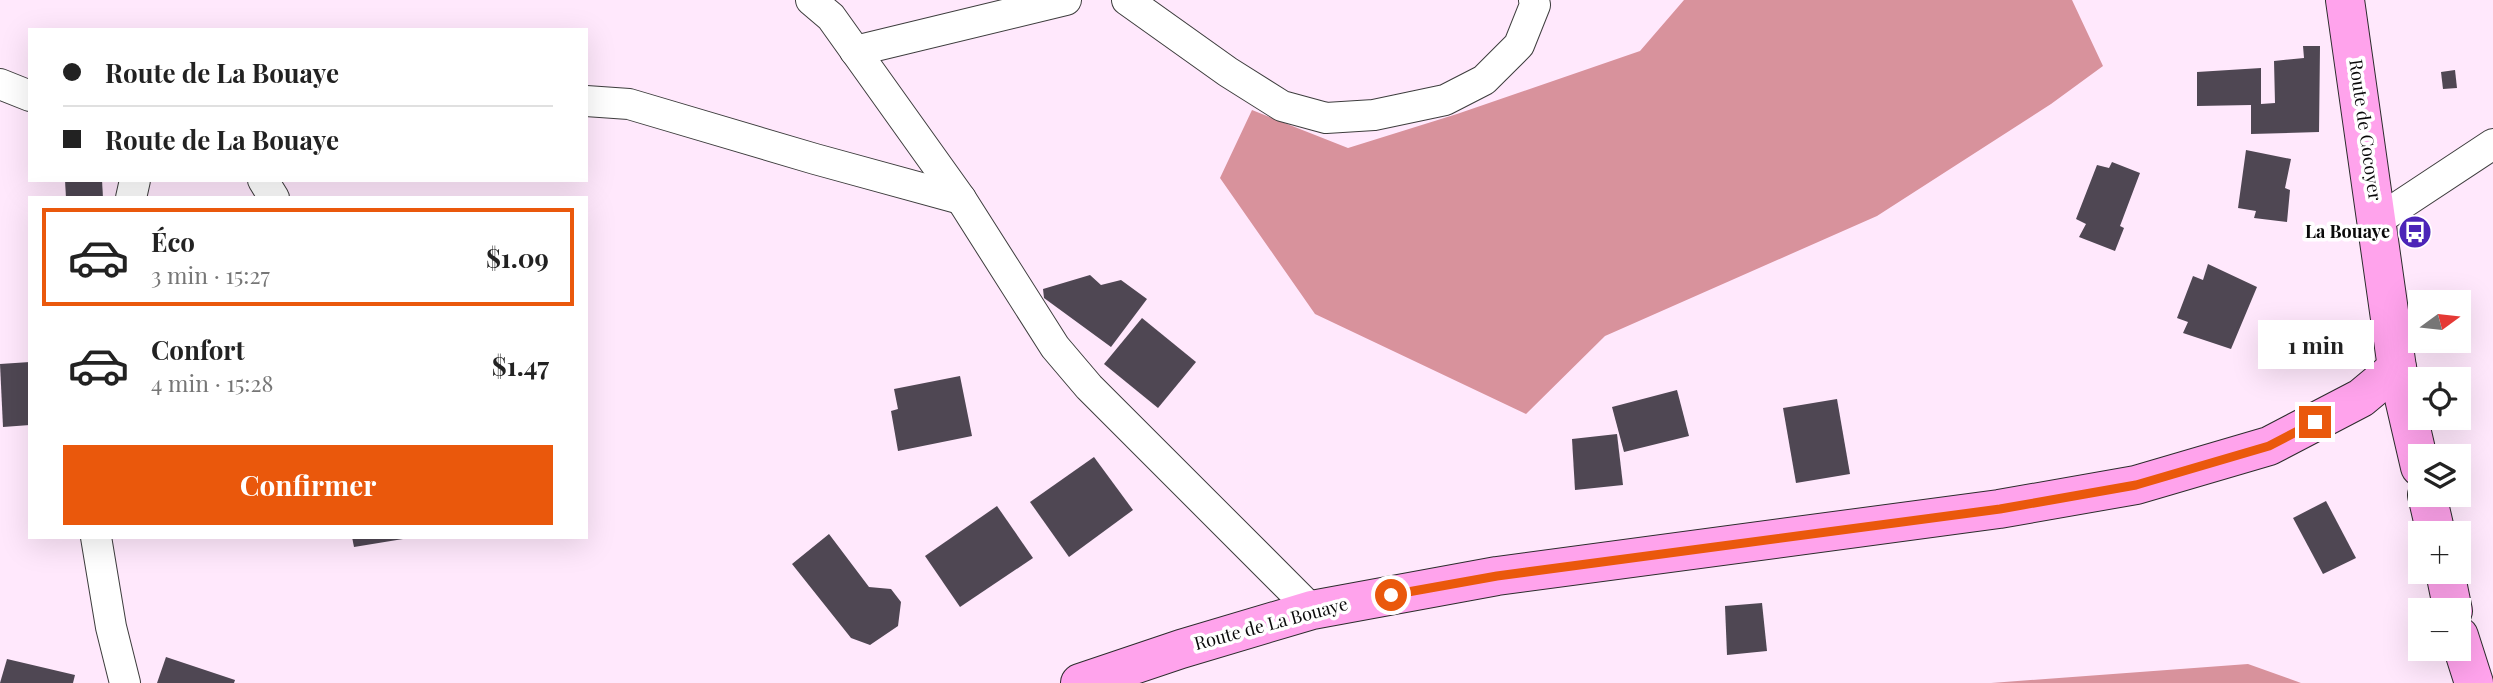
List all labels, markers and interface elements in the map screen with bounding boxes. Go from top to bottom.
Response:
text: Route de La Bouaye [105,55,339,90]
street label: Route de Cocoyer [2344,58,2388,202]
text: Route de La Bouaye [105,122,339,157]
bus stop icon: La Bouaye [2396,213,2434,251]
place label: La Bouaye [2305,219,2390,243]
text: Éco [151,224,195,259]
icon: car [67,226,130,289]
text: $1.09 [486,240,549,275]
text: 3 min · 15:27 [151,259,270,290]
north arrow [2408,290,2471,354]
map controls [2408,290,2471,661]
callout: 1 min [2257,320,2373,370]
text: 1 min [2288,329,2344,360]
text: Confort [151,332,245,367]
icon: car [67,334,130,397]
text: $1.47 [492,348,549,383]
text: 4 min · 15:28 [151,367,273,398]
button: locate [2408,367,2471,430]
route end [2299,406,2331,438]
button: layers [2408,444,2471,507]
button: Confirmer [63,445,553,525]
button: + [2408,521,2471,584]
route start [1375,579,1407,611]
street label: Route de La Bouaye [1191,591,1350,655]
button: − [2408,598,2471,661]

